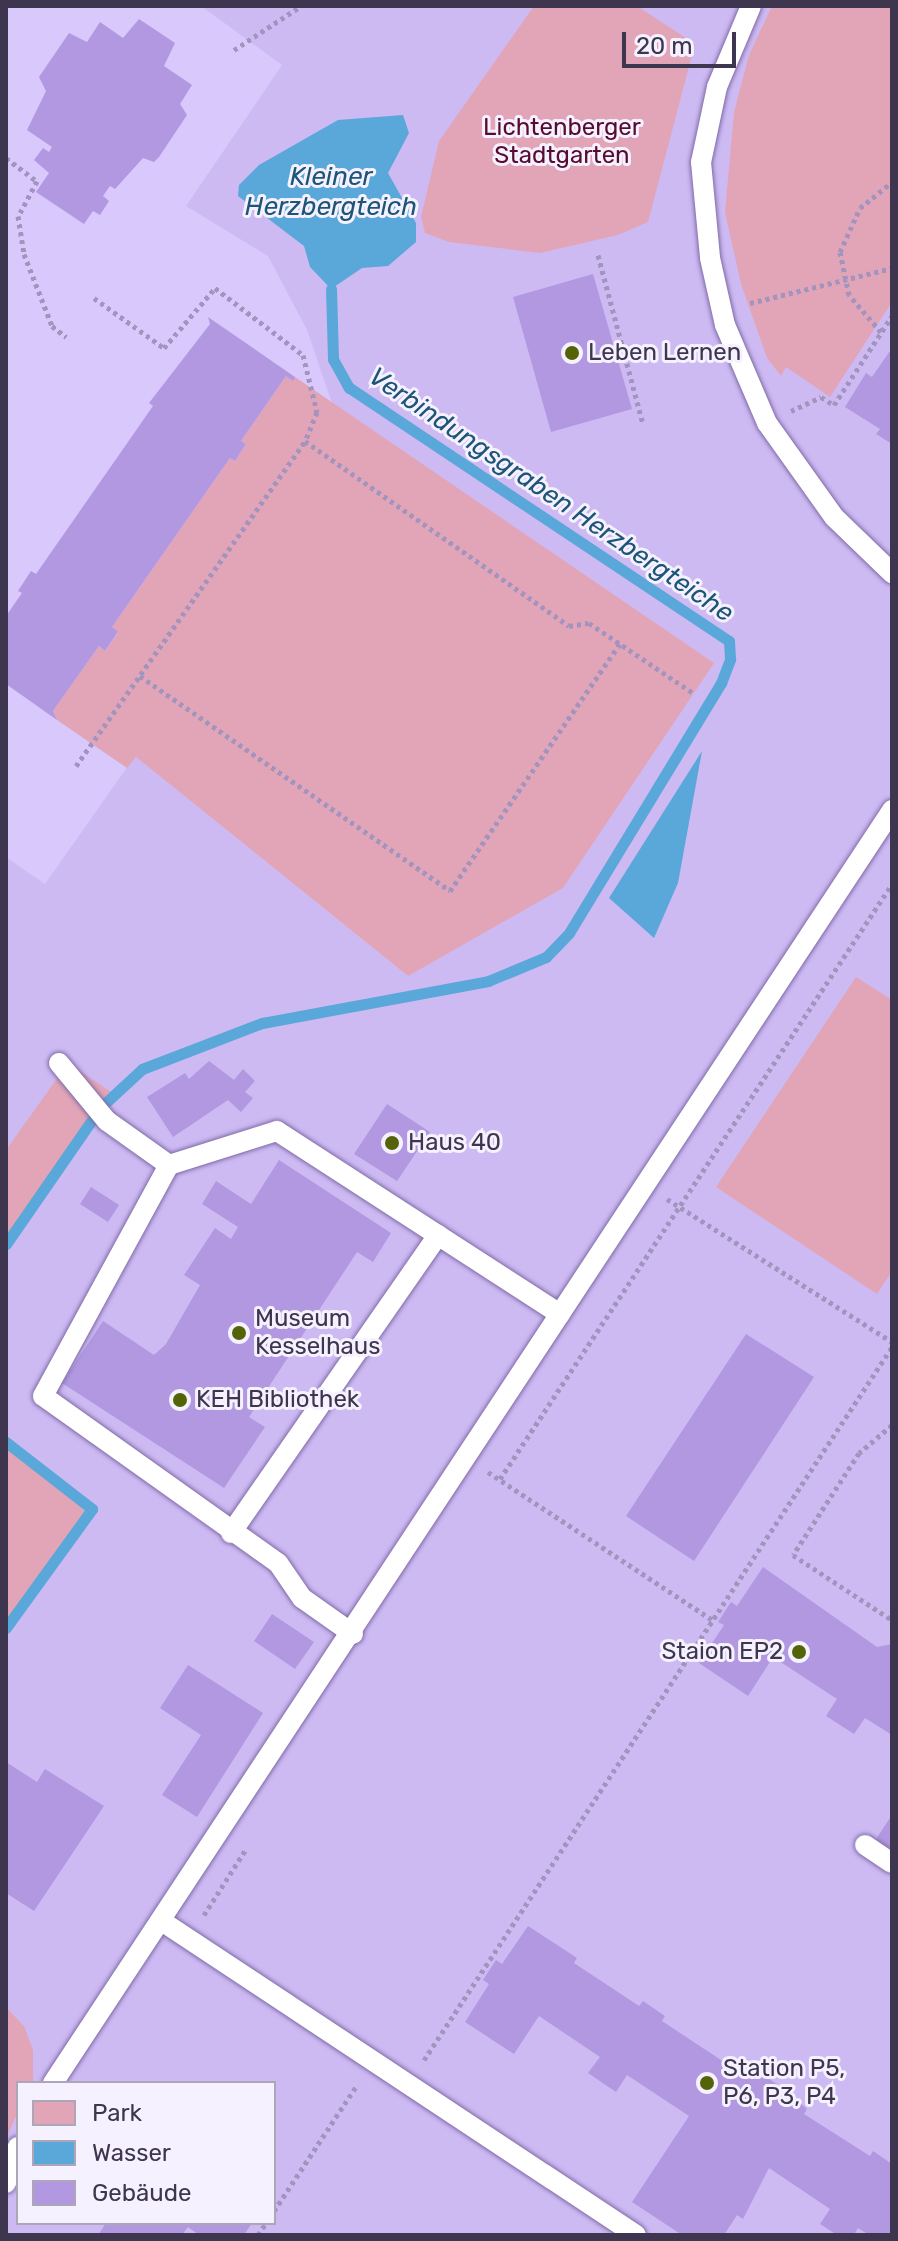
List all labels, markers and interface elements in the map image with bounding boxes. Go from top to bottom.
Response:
scale bar [626,16,740,66]
text: 20 m [636,32,693,60]
park label: Lichtenberger Stadtgarten [483,114,641,170]
water label: Kleiner Herzbergteich [245,161,417,222]
place label: Leben Lernen [588,339,741,367]
marker: Leben Lernen [563,344,581,362]
water label: Verbindungsgraben Herzbergteiche [363,361,739,629]
place label: Haus 40 [408,1129,501,1157]
marker: Haus 40 [383,1134,401,1152]
place label: Museum Kesselhaus [255,1305,380,1361]
marker: Museum Kesselhaus [230,1324,248,1342]
place label: KEH Bibliothek [196,1386,359,1414]
marker: KEH Bibliothek [171,1391,189,1409]
place label: Staion EP2 [661,1638,783,1666]
marker: Staion EP2 [790,1643,808,1661]
place label: Station P5, P6, P3, P4 [723,2055,845,2111]
marker: Station P5, P6, P3, P4 [698,2074,716,2092]
legend [16,2081,276,2225]
text: Park [92,2099,142,2127]
text: Wasser [92,2139,171,2167]
text: Gebäude [92,2179,191,2207]

